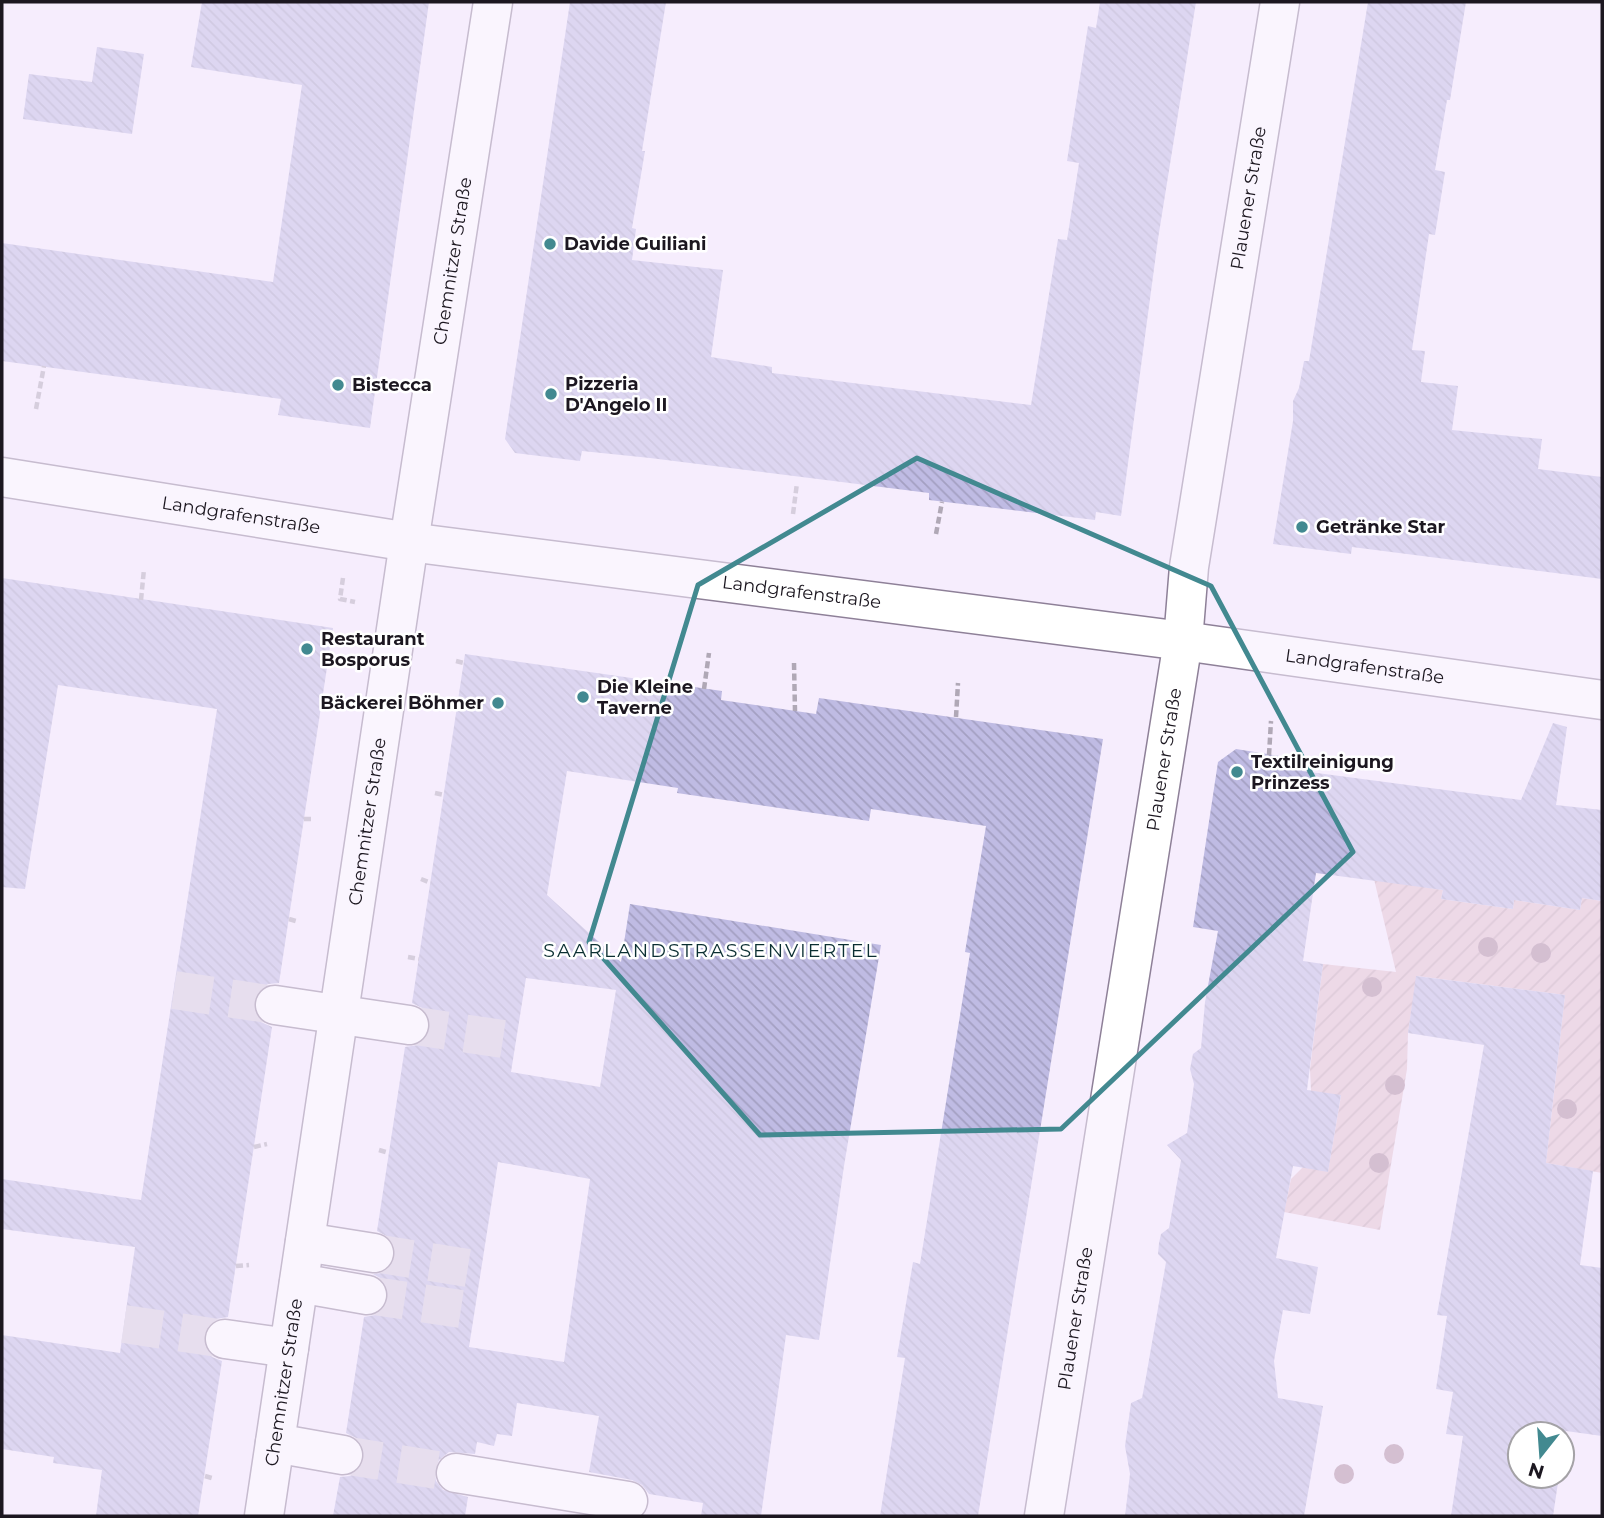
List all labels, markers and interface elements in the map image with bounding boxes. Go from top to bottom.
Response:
street label: Plauener Straße [1226,125,1271,271]
street label: Chemnitzer Straße [429,176,477,346]
place label: Davide Guiliani [564,233,706,255]
marker: Davide Guiliani [542,236,558,252]
place label: Pizzeria D'Angelo II [565,373,667,416]
place label: Bistecca [352,374,432,396]
marker: Bistecca [330,377,346,393]
marker: Pizzeria D'Angelo II [543,386,559,402]
street label: Landgrafenstraße [160,492,322,539]
place label: Getränke Star [1316,516,1446,538]
marker: Getränke Star [1294,519,1310,535]
street label: Landgrafenstraße [721,571,883,613]
place label: Restaurant Bosporus [321,628,425,671]
marker: Restaurant Bosporus [299,641,315,657]
street label: Landgrafenstraße [1284,645,1446,689]
place label: Die Kleine Taverne [597,676,693,719]
street label: Plauener Straße [1142,686,1186,833]
marker: Die Kleine Taverne [575,689,591,705]
place label: Bäckerei Böhmer [320,692,484,714]
marker: Bäckerei Böhmer [490,695,506,711]
street label: Chemnitzer Straße [344,736,391,907]
place label: Textilreinigung Prinzess [1251,751,1394,794]
marker: Textilreinigung Prinzess [1229,764,1245,780]
district label: SAARLANDSTRASSENVIERTEL [543,939,879,962]
street label: Plauener Straße [1053,1245,1098,1392]
street label: Chemnitzer Straße [261,1297,307,1468]
north arrow [1506,1420,1576,1490]
text: N [1525,1458,1547,1484]

